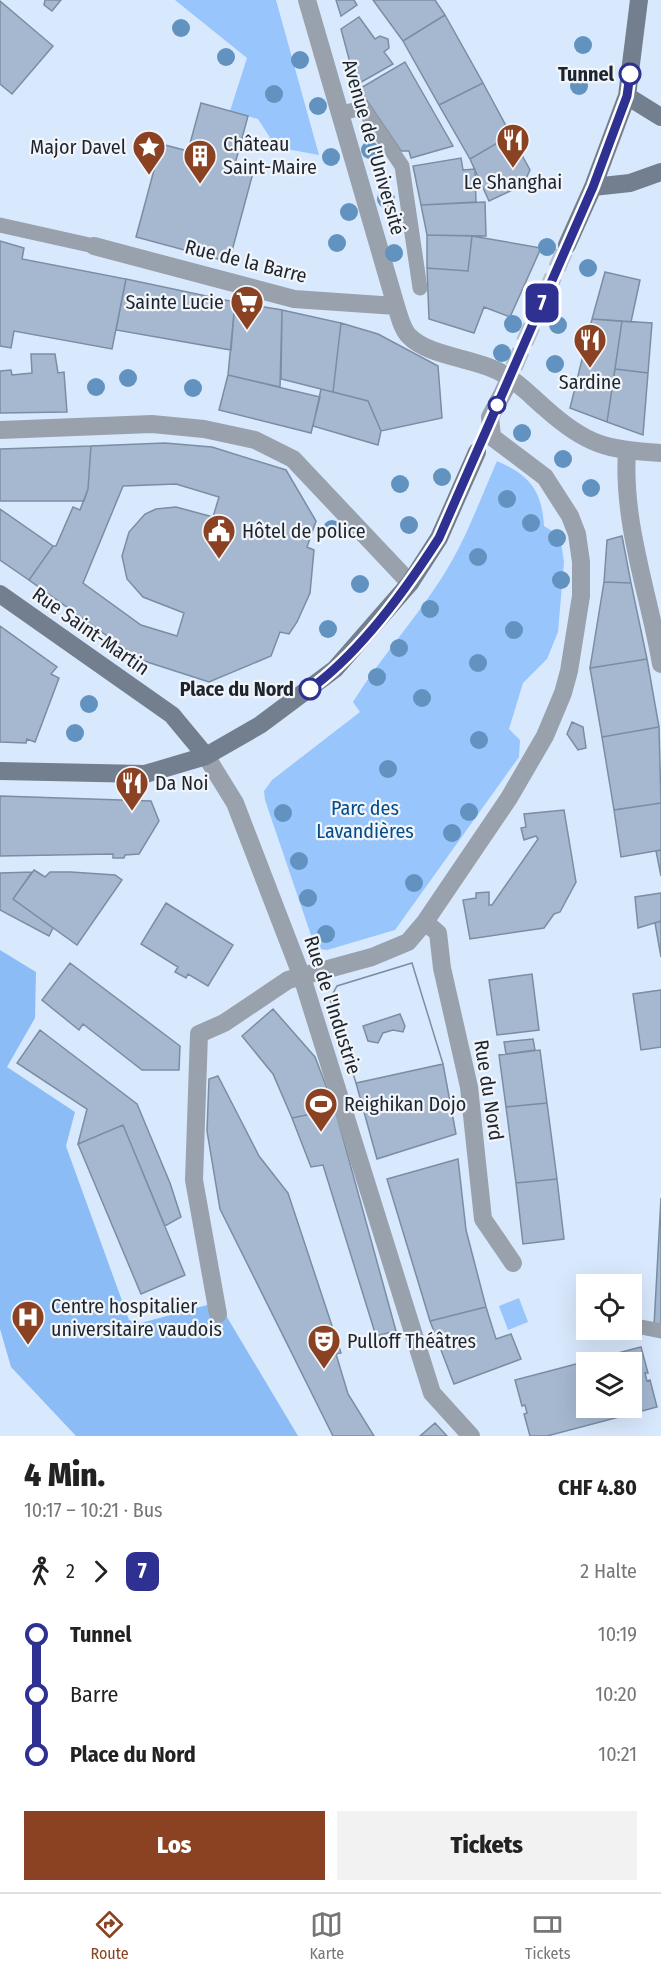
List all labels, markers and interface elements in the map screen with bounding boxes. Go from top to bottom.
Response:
street label: Avenue de l'Université [337,56,411,238]
place label: Tunnel [558,62,615,86]
marker: Tunnel [619,63,641,85]
restaurant icon: Le Shanghai [495,122,531,169]
place icon: Major Davel [131,129,167,176]
place label: Château Saint-Maire [223,132,317,179]
place label: Major Davel [30,135,126,159]
building icon: Château Saint-Maire [182,138,218,185]
place label: Le Shanghai [464,170,562,194]
street label: Rue de la Barre [182,234,310,288]
supermarket icon: Sainte Lucie [229,284,265,331]
line badge: 7 [522,284,562,322]
place label: Sainte Lucie [125,290,224,314]
text: 7 [538,290,546,316]
restaurant icon: Sardine [572,322,608,369]
place label: Sardine [559,370,621,394]
unlabelled marker [488,396,506,414]
public building icon: Hôtel de police [201,513,237,560]
place label: Hôtel de police [242,519,366,543]
street label: Rue Saint-Martin [28,582,154,680]
place label: Place du Nord [180,677,294,701]
marker: Place du Nord [299,678,321,700]
restaurant icon: Da Noi [114,765,150,812]
place label: Da Noi [155,771,209,795]
park label: Parc des Lavandières [316,796,414,843]
street label: Rue de l'Industrie [299,933,367,1077]
street label: Rue du Nord [469,1038,509,1142]
sports icon: Reighikan Dojo [303,1086,339,1133]
place label: Reighikan Dojo [344,1092,466,1116]
map controls [576,1274,642,1418]
button: locate [576,1274,642,1340]
place label: Centre hospitalier universitaire vaudois [51,1294,222,1341]
hospital icon: Centre hospitalier universitaire vaudois [10,1299,46,1346]
theatre icon: Pulloff Théâtres [306,1323,342,1370]
place label: Pulloff Théâtres [347,1329,476,1353]
button: layers [576,1352,642,1418]
text: 4 Min. [24,1455,105,1495]
text: CHF 4.80 [558,1474,637,1501]
text: 10:17 – 10:21 · Bus [24,1498,163,1522]
icon: walk [24,1555,57,1588]
icon: forward [84,1555,117,1588]
text: 7 [138,1558,147,1584]
text: 2 [66,1559,75,1583]
text: 2 Halte [580,1559,637,1583]
text: Tunnel [70,1621,132,1648]
text: 10:19 [598,1622,637,1646]
text: Barre [70,1681,118,1708]
text: 10:20 [595,1682,637,1706]
text: Place du Nord [70,1741,196,1768]
text: 10:21 [598,1742,637,1766]
button: Los [24,1811,325,1880]
button: Tickets [337,1811,637,1880]
tab: Route [90,1908,129,1963]
tab: Karte [309,1908,344,1963]
tab: Tickets [525,1908,571,1963]

